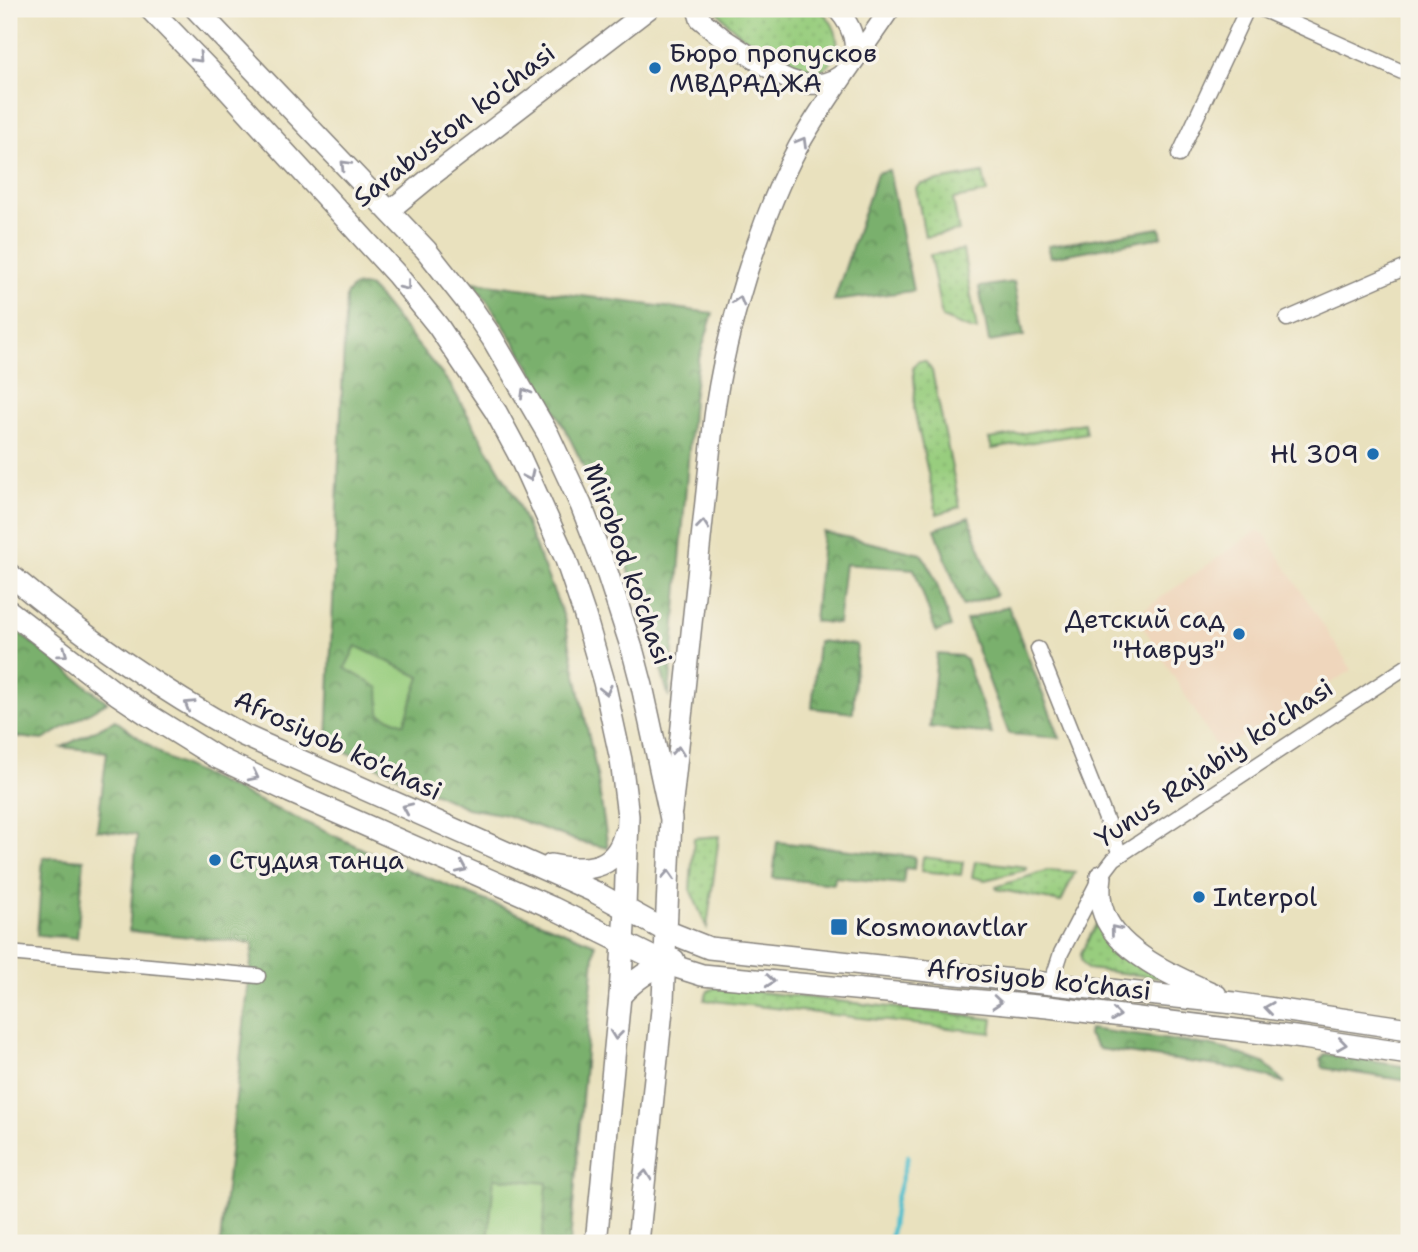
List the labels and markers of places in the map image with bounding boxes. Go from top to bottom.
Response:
place label: Бюро пропусков МВДРАДЖА [669,35,877,100]
marker: Бюро пропусков МВДРАДЖА [647,60,663,76]
place label: Hl 309 [1270,436,1359,471]
marker: Hl 309 [1365,446,1381,462]
place label: Детский сад "Навруз" [1065,601,1226,666]
marker: Детский сад "Навруз" [1231,626,1247,642]
place label: Студия танца [229,842,404,877]
marker: Студия танца [207,852,223,868]
place label: Interpol [1213,879,1317,914]
marker: Interpol [1191,889,1207,905]
place label: Kosmonavtlar [855,909,1028,944]
marker: Kosmonavtlar [829,917,849,937]

